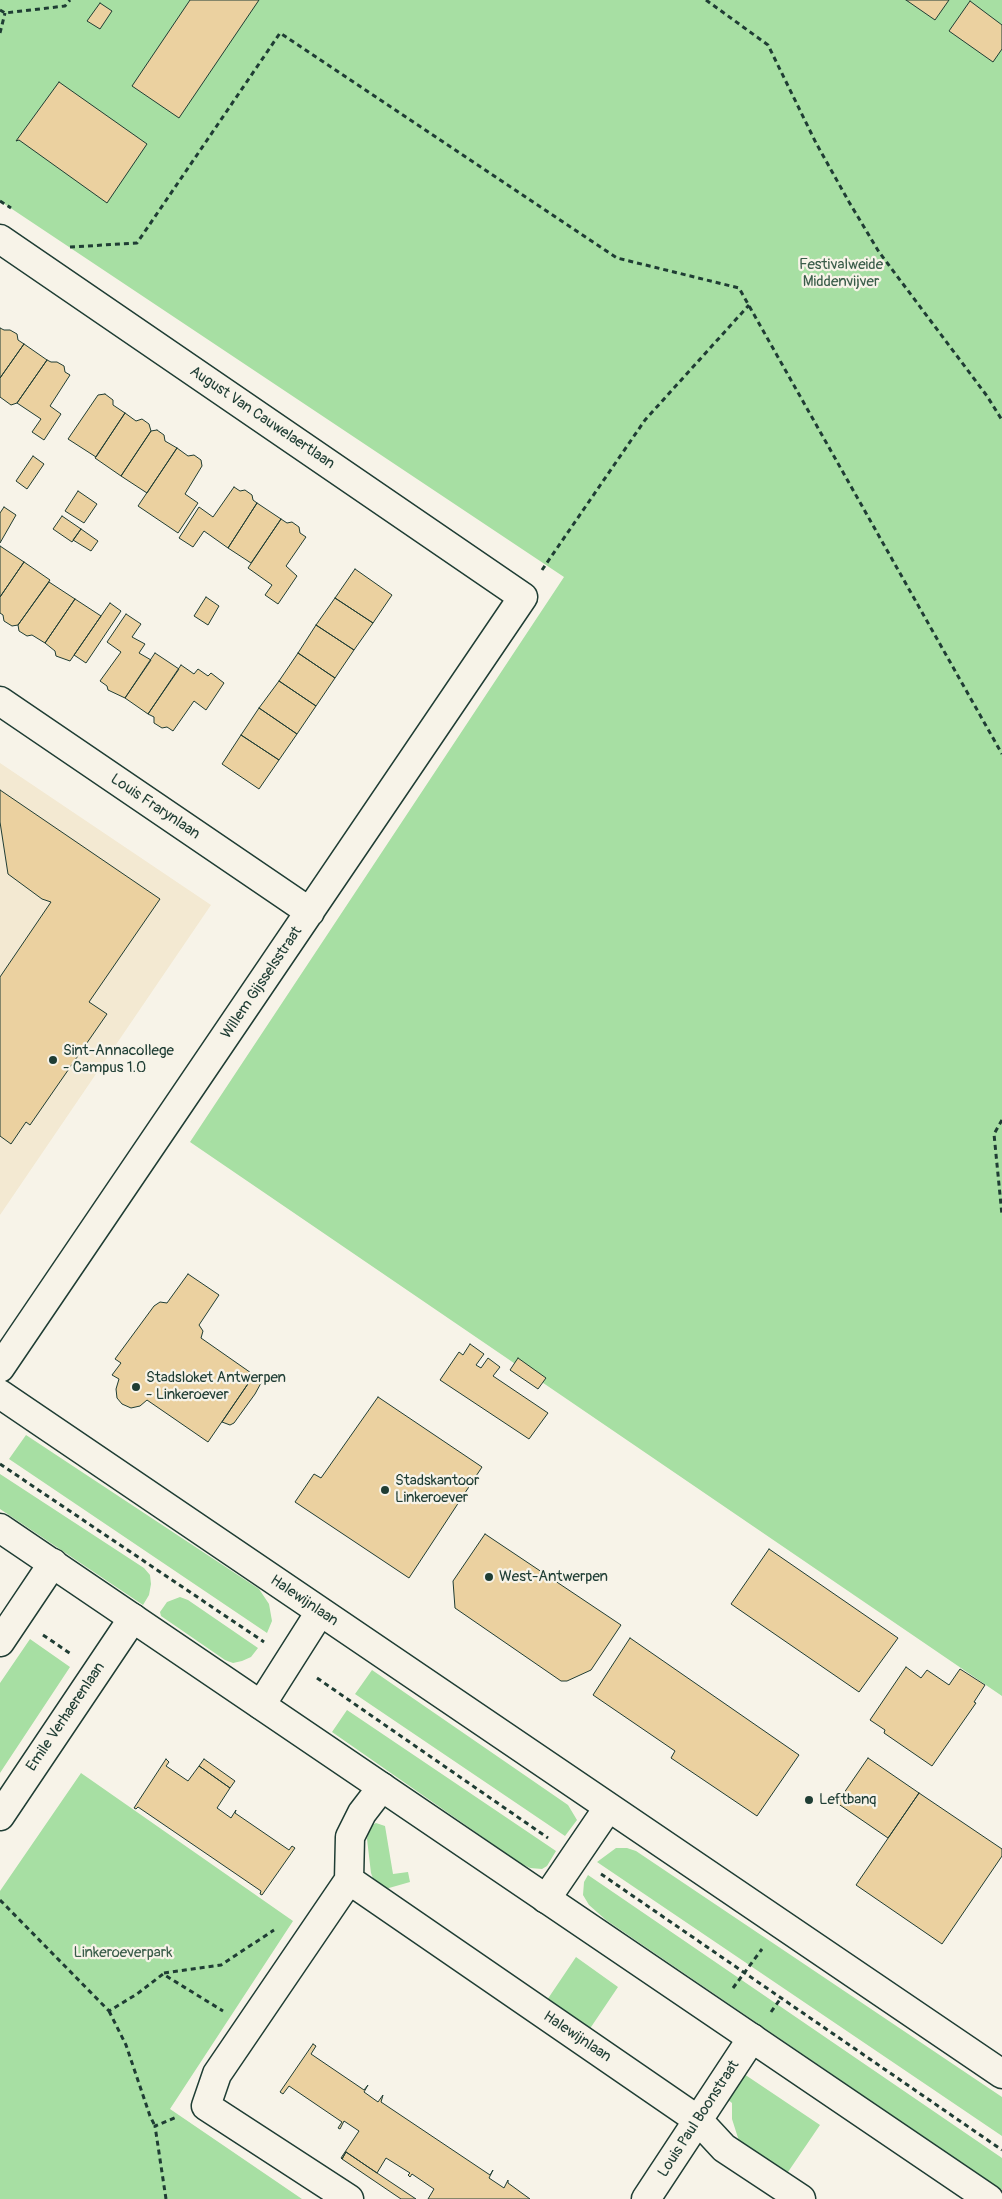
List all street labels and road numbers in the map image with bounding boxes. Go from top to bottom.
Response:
street label: August Van Cauwelaertlaan [186,363,338,473]
street label: Louis Frarynlaan [107,770,203,844]
street label: Willem Gijsselsstraat [218,923,306,1043]
street label: Halewijnlaan [267,1572,341,1630]
street label: Emile Verhaerenlaan [23,1659,109,1775]
street label: Halewijnlaan [540,2008,614,2066]
street label: Louis Paul Boonstraat [654,2057,744,2181]

